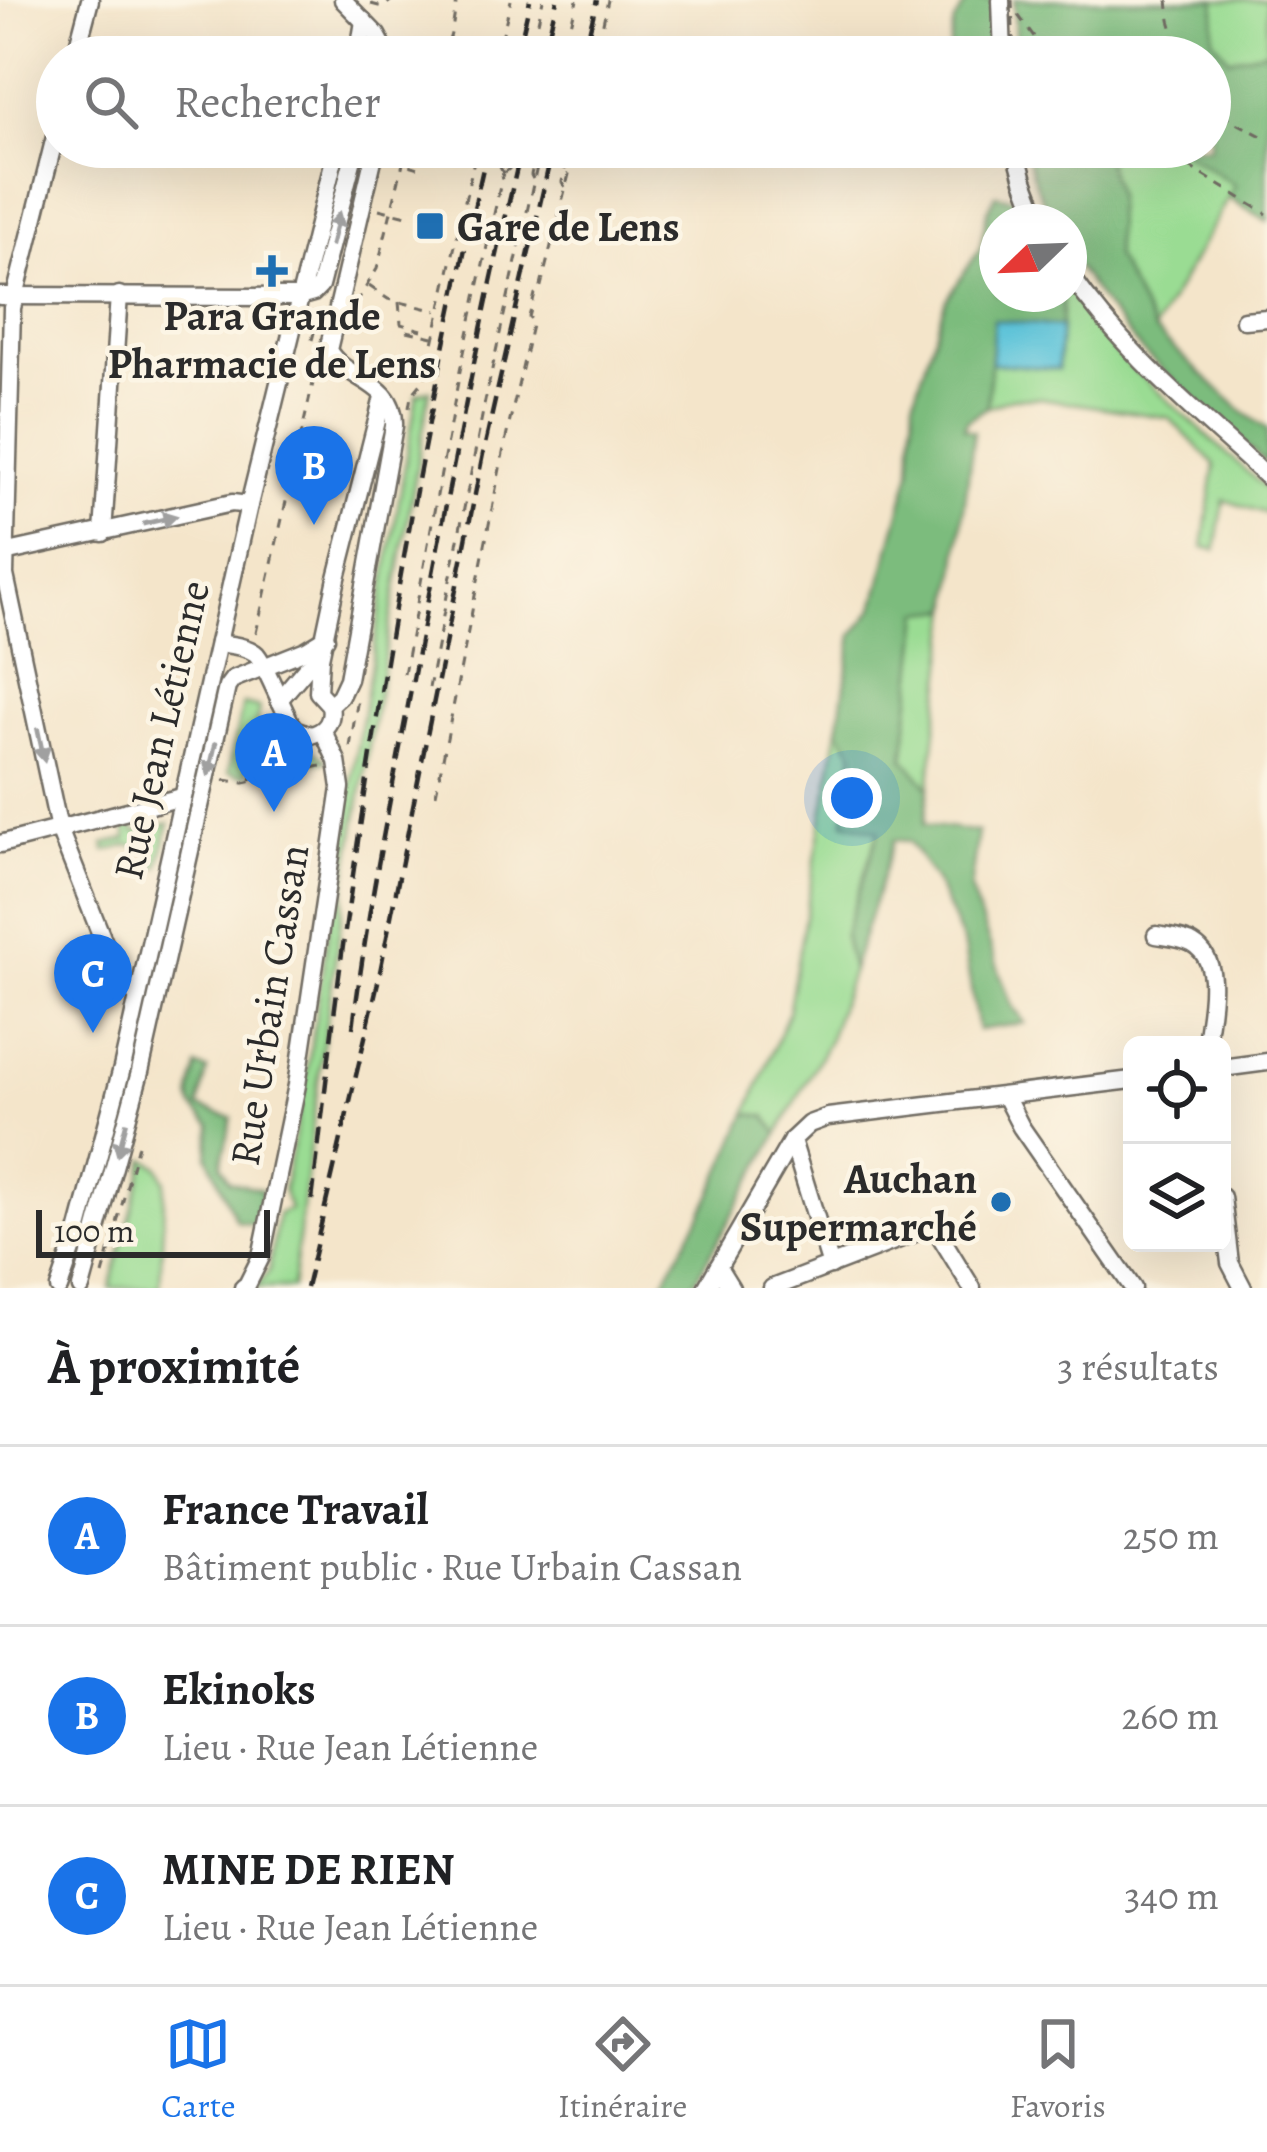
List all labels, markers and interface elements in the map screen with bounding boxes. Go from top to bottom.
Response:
search box [36,36,1231,168]
icon: search [78,69,144,135]
text: Rechercher [174,71,381,133]
place label: Gare de Lens [457,198,680,255]
north arrow [979,204,1087,312]
one-way arrow [326,210,345,247]
marker: Gare de Lens [414,210,446,242]
marker: Para Grande Pharmacie de Lens [259,258,285,284]
place label: Para Grande Pharmacie de Lens [108,287,436,392]
pin: B [275,426,353,525]
one-way arrow [141,510,178,529]
street label: Rue Jean Létienne [99,575,223,885]
pin: A [235,713,313,812]
one-way arrow [33,726,52,764]
one-way arrow [201,741,220,779]
your location [822,768,882,828]
street label: Rue Urbain Cassan [215,840,323,1170]
pin: C [54,934,132,1033]
map controls [1123,1036,1231,1252]
button: locate [1123,1036,1231,1144]
one-way arrow [112,1120,131,1157]
button: layers [1123,1144,1231,1252]
place label: Auchan Supermarché [740,1150,977,1255]
marker: Auchan Supermarché [988,1189,1014,1215]
scale bar [36,1204,270,1257]
text: 100 m [54,1208,134,1253]
text: À proximité [48,1331,300,1401]
text: 3 résultats [1057,1340,1219,1393]
text: France Travail [162,1478,429,1540]
text: A [75,1509,99,1562]
text: 250 m [1123,1509,1219,1562]
text: Bâtiment public · Rue Urbain Cassan [162,1540,742,1593]
text: Ekinoks [162,1658,316,1720]
text: B [75,1689,99,1742]
text: 260 m [1121,1689,1219,1742]
text: Lieu · Rue Jean Létienne [162,1720,538,1773]
text: MINE DE RIEN [162,1838,454,1900]
text: C [75,1869,99,1922]
text: 340 m [1124,1869,1219,1922]
text: Lieu · Rue Jean Létienne [162,1900,538,1953]
tab: Carte [161,2011,236,2128]
tab: Itinéraire [558,2011,687,2128]
tab: Favoris [1010,2011,1106,2128]

